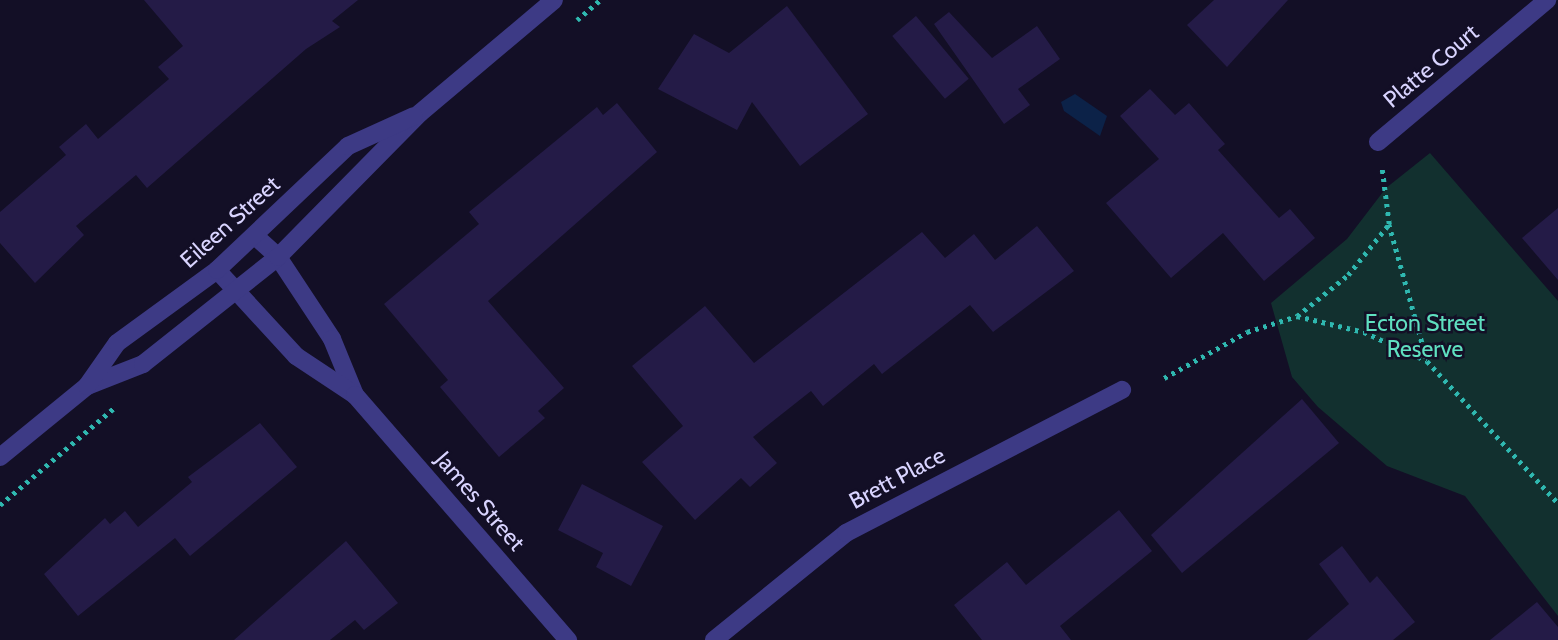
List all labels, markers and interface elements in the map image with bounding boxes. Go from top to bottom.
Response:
street label: Platte Court [1378,18,1484,114]
street label: Eileen Street [175,170,285,274]
park label: Ecton Street Reserve [1365,309,1485,363]
street label: Brett Place [844,441,950,515]
street label: James Street [429,446,531,556]

